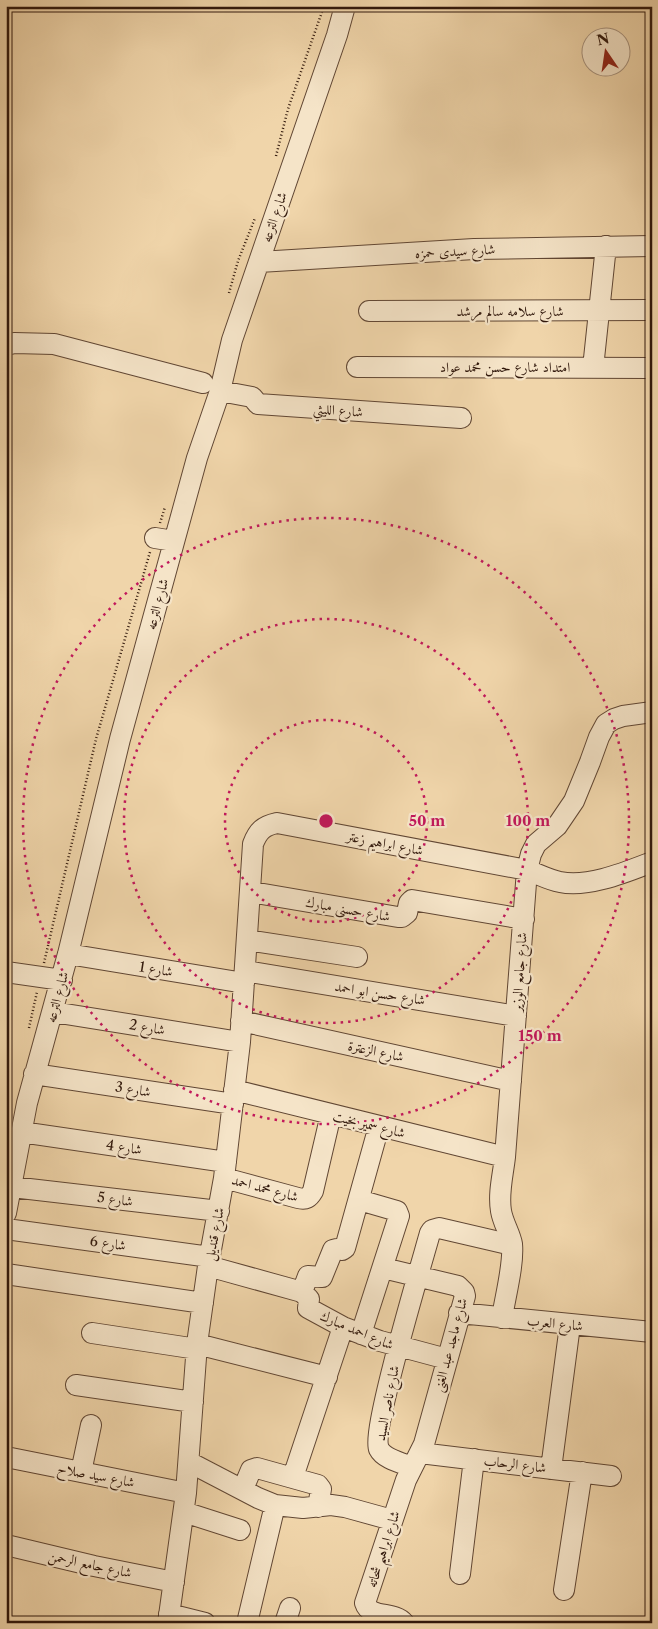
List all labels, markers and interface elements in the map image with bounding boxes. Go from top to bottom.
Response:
north arrow [580,28,630,78]
text: N [595,29,611,49]
street label: شارع الترعه [257,189,294,245]
street label: شارع سيدى حمزه [414,240,496,265]
street label: شارع سلامه سالم مرشد [456,302,564,324]
street label: امتداد شارع حسن محمد عواد [440,358,570,379]
street label: شارع الليثي [312,399,364,425]
street label: شارع الترعه [142,577,175,632]
text: 50 m [409,811,445,830]
text: 100 m [506,811,550,830]
centre of rings [317,812,335,830]
street label: شارع ابراهيم زعتر [342,826,425,864]
street label: شارع حسنى مبارك [304,893,392,928]
street label: شارع جامع الوزير [507,932,536,1015]
street label: شارع 1 [137,957,174,984]
street label: شارع الترعه [42,970,75,1025]
street label: شارع حسن ابو احمد [333,977,427,1012]
street label: شارع 2 [127,1015,166,1042]
text: 150 m [518,1026,562,1045]
street label: شارع الزعترة [346,1036,406,1069]
street label: شارع 3 [113,1077,152,1104]
street label: شارع سمير بخيت [330,1106,407,1145]
street label: شارع 4 [104,1136,143,1161]
street label: شارع محمد احمد [229,1170,300,1208]
street label: شارع 5 [96,1188,134,1213]
street label: شارع قنديل [200,1206,231,1263]
street label: شارع 6 [88,1232,127,1257]
street label: شارع ماجد عبد الغنى [429,1296,474,1395]
street label: شارع احمد مبارك [316,1306,397,1356]
street label: شارع العرب [526,1311,584,1338]
street label: شارع ناصر السيد [371,1364,406,1443]
street label: شارع الرحاب [482,1451,547,1480]
street label: شارع سيد صلاح [55,1459,136,1495]
street label: شارع ابراهيم شحاته [362,1508,409,1591]
street label: شارع جامع الرحمن [46,1546,133,1587]

